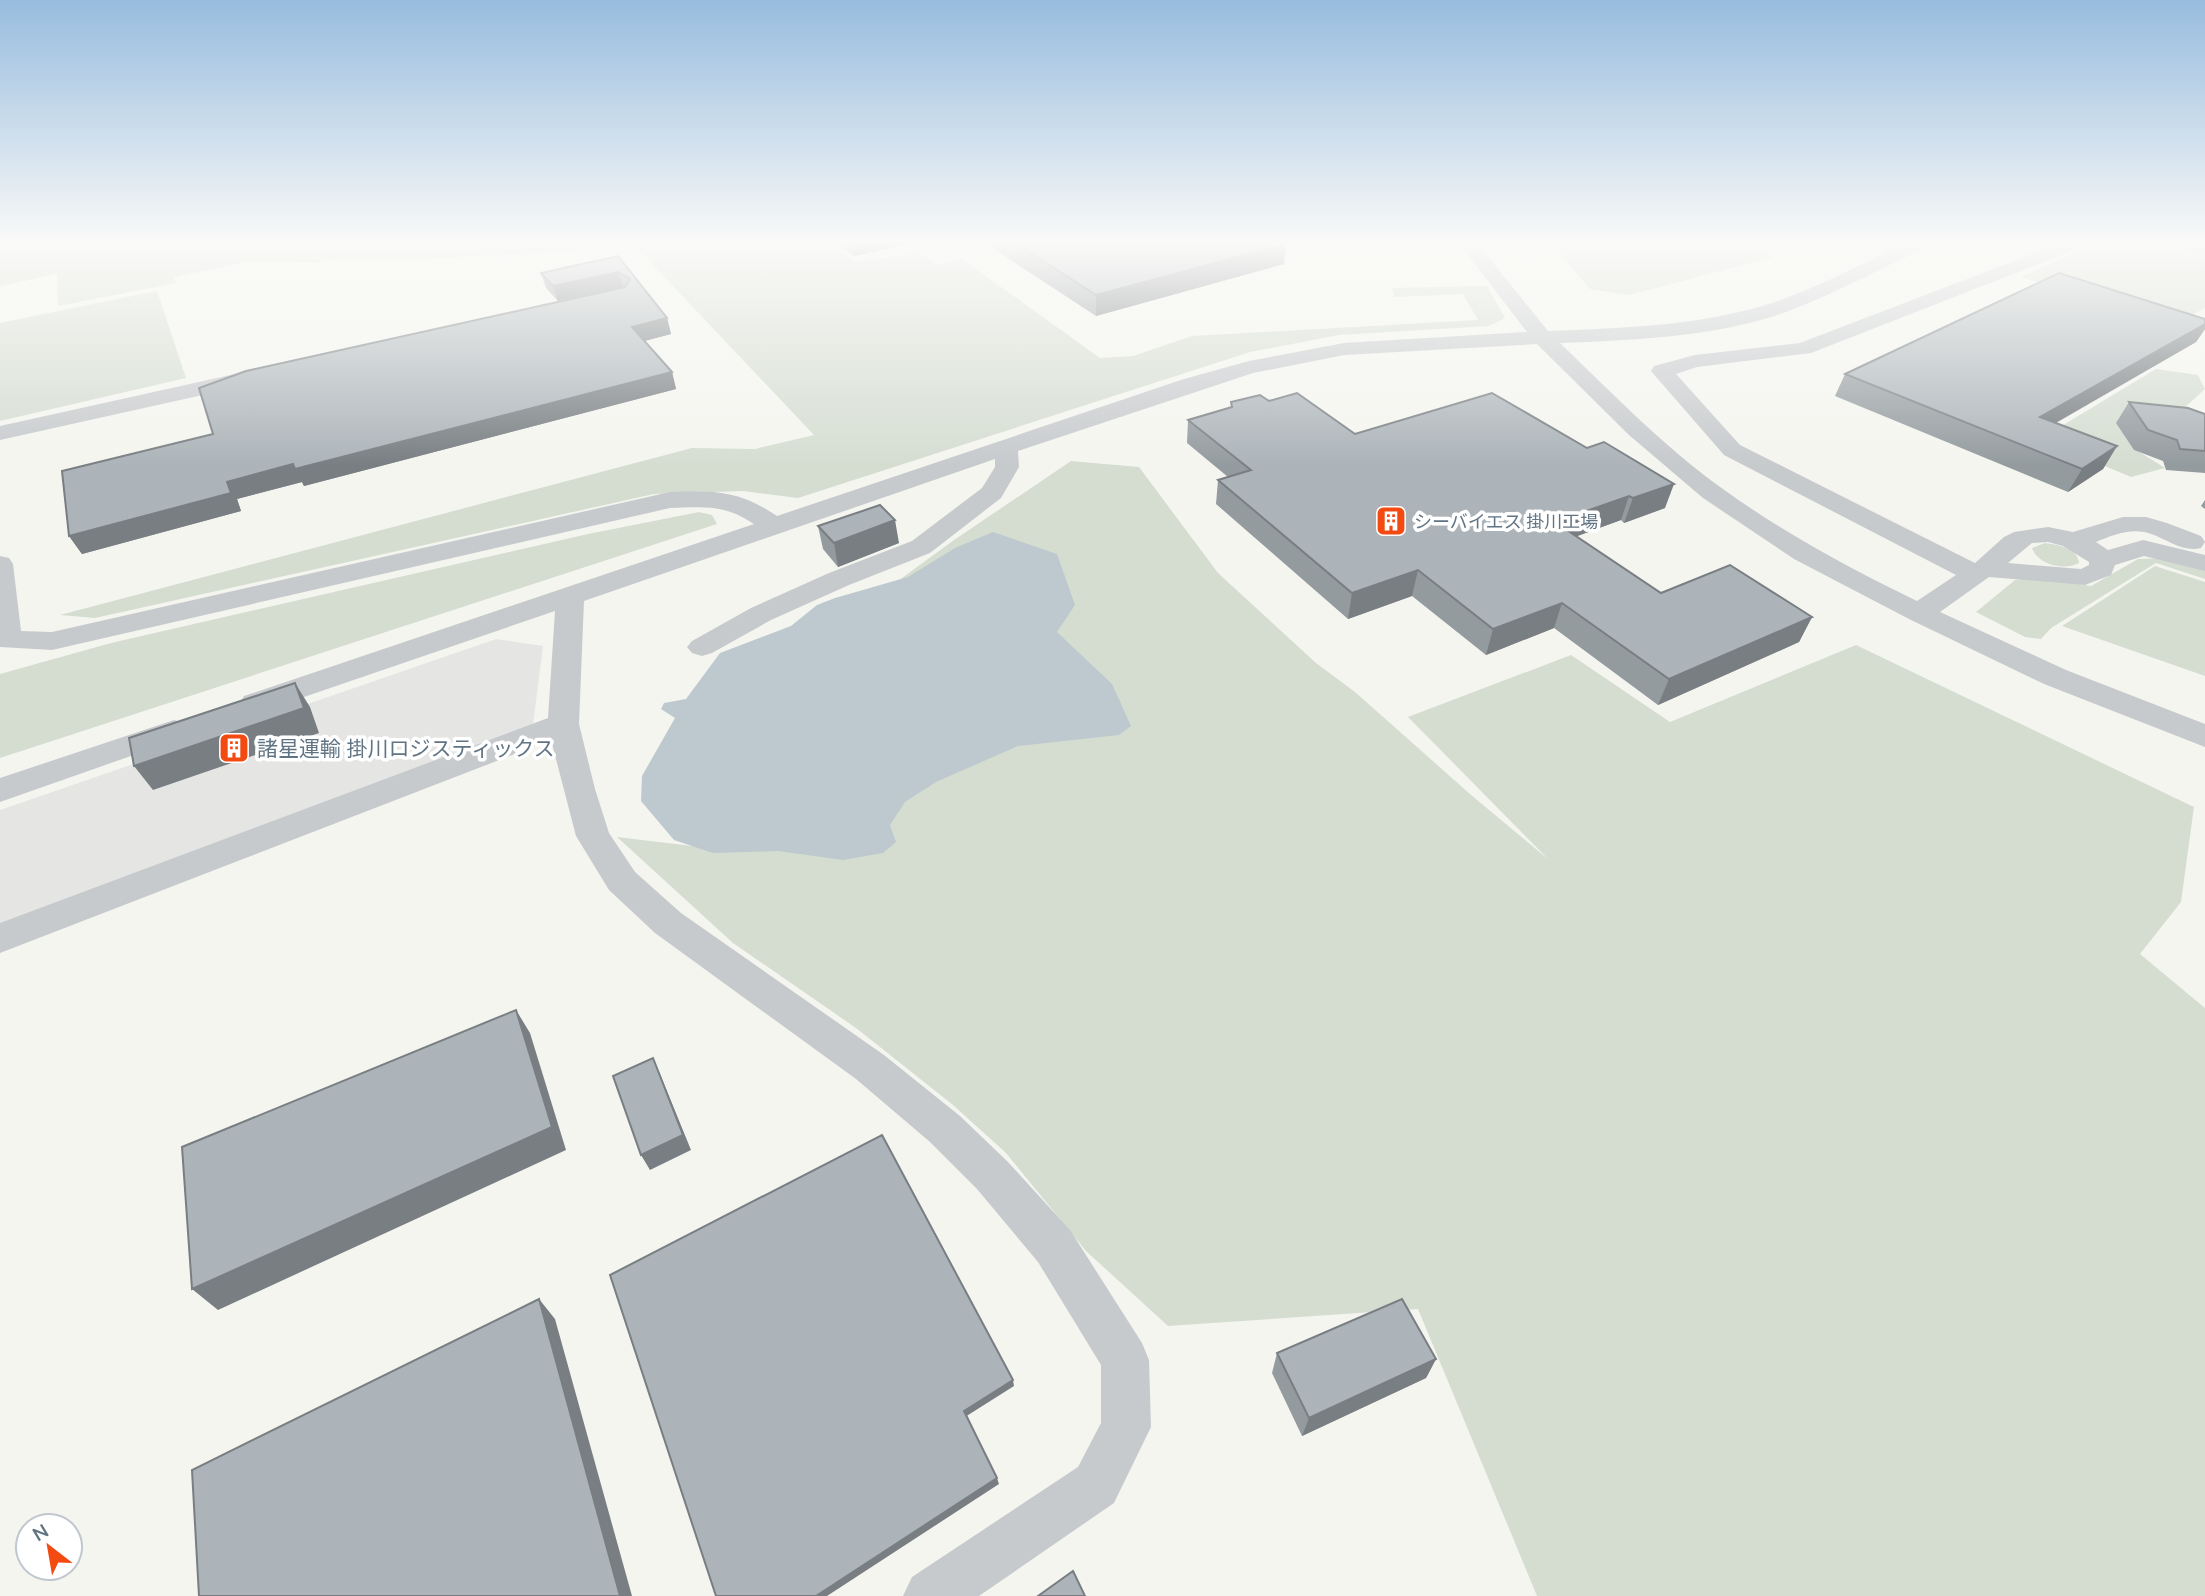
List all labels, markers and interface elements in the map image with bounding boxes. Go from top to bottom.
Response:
building icon: シーバイエス 掛川工場 [1374,504,1408,538]
place label: シーバイエス 掛川工場 [1414,510,1598,533]
building icon: 諸星運輸 掛川ロジスティックス [217,731,251,765]
place label: 諸星運輸 掛川ロジスティックス [257,735,555,761]
north arrow [14,1512,84,1582]
text: N [28,1518,53,1546]

